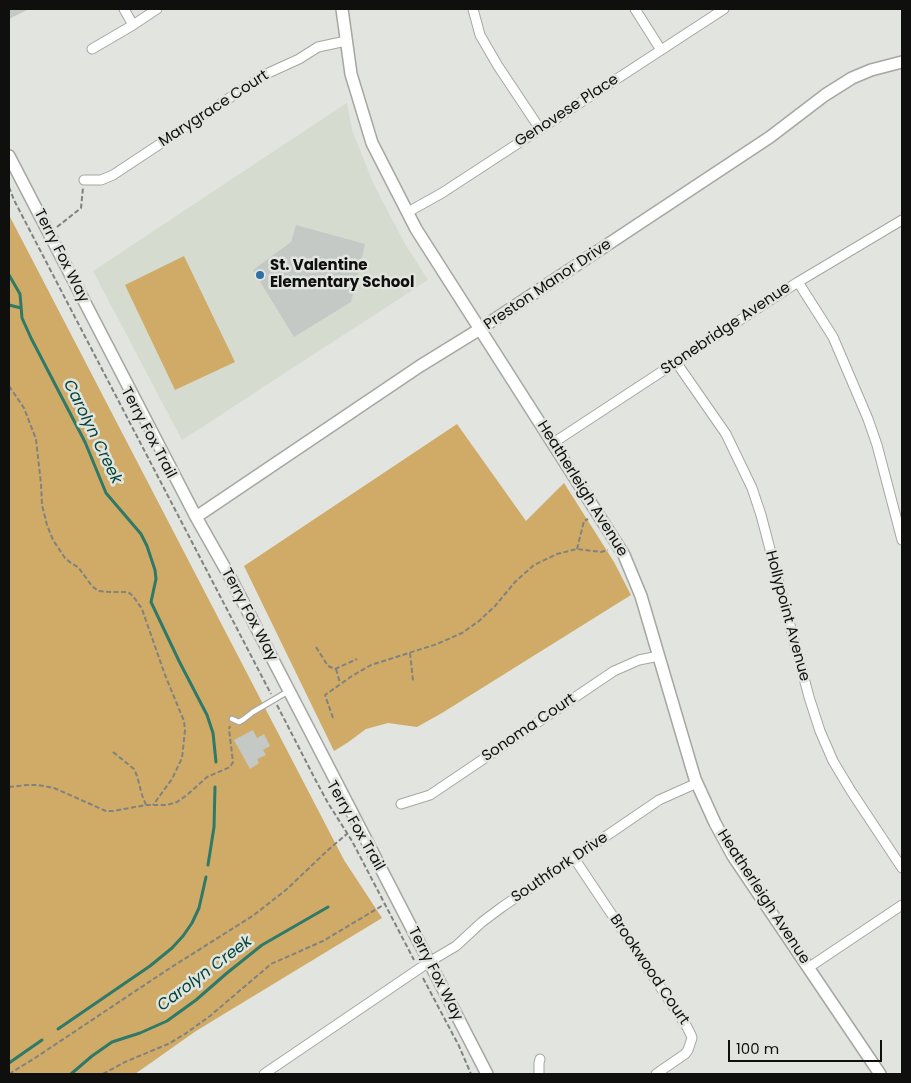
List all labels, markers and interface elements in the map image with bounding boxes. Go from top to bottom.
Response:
street label: Marygrace Court [156,67,272,151]
street label: Genovese Place [512,71,622,151]
street label: Terry Fox Way [30,206,92,306]
street label: Preston Manor Drive [481,236,615,334]
place label: St. Valentine Elementary School [270,257,414,292]
marker: St. Valentine Elementary School [254,269,266,281]
street label: Stonebridge Avenue [658,279,794,379]
water label: Carolyn Creek [58,377,126,487]
street label: Terry Fox Trail [116,384,180,482]
street label: Heatherleigh Avenue [533,418,631,560]
street label: Hollypoint Avenue [761,549,813,683]
street label: Terry Fox Way [217,565,281,665]
street label: Sonoma Court [479,690,579,766]
street label: Terry Fox Trail [322,778,388,874]
street label: Heatherleigh Avenue [713,826,813,968]
street label: Southfork Drive [508,829,612,907]
street label: Brookwood Court [605,911,693,1029]
street label: Terry Fox Way [404,924,466,1024]
water label: Carolyn Creek [154,932,256,1016]
scale bar [731,1030,885,1062]
text: 100 m [736,1038,779,1059]

